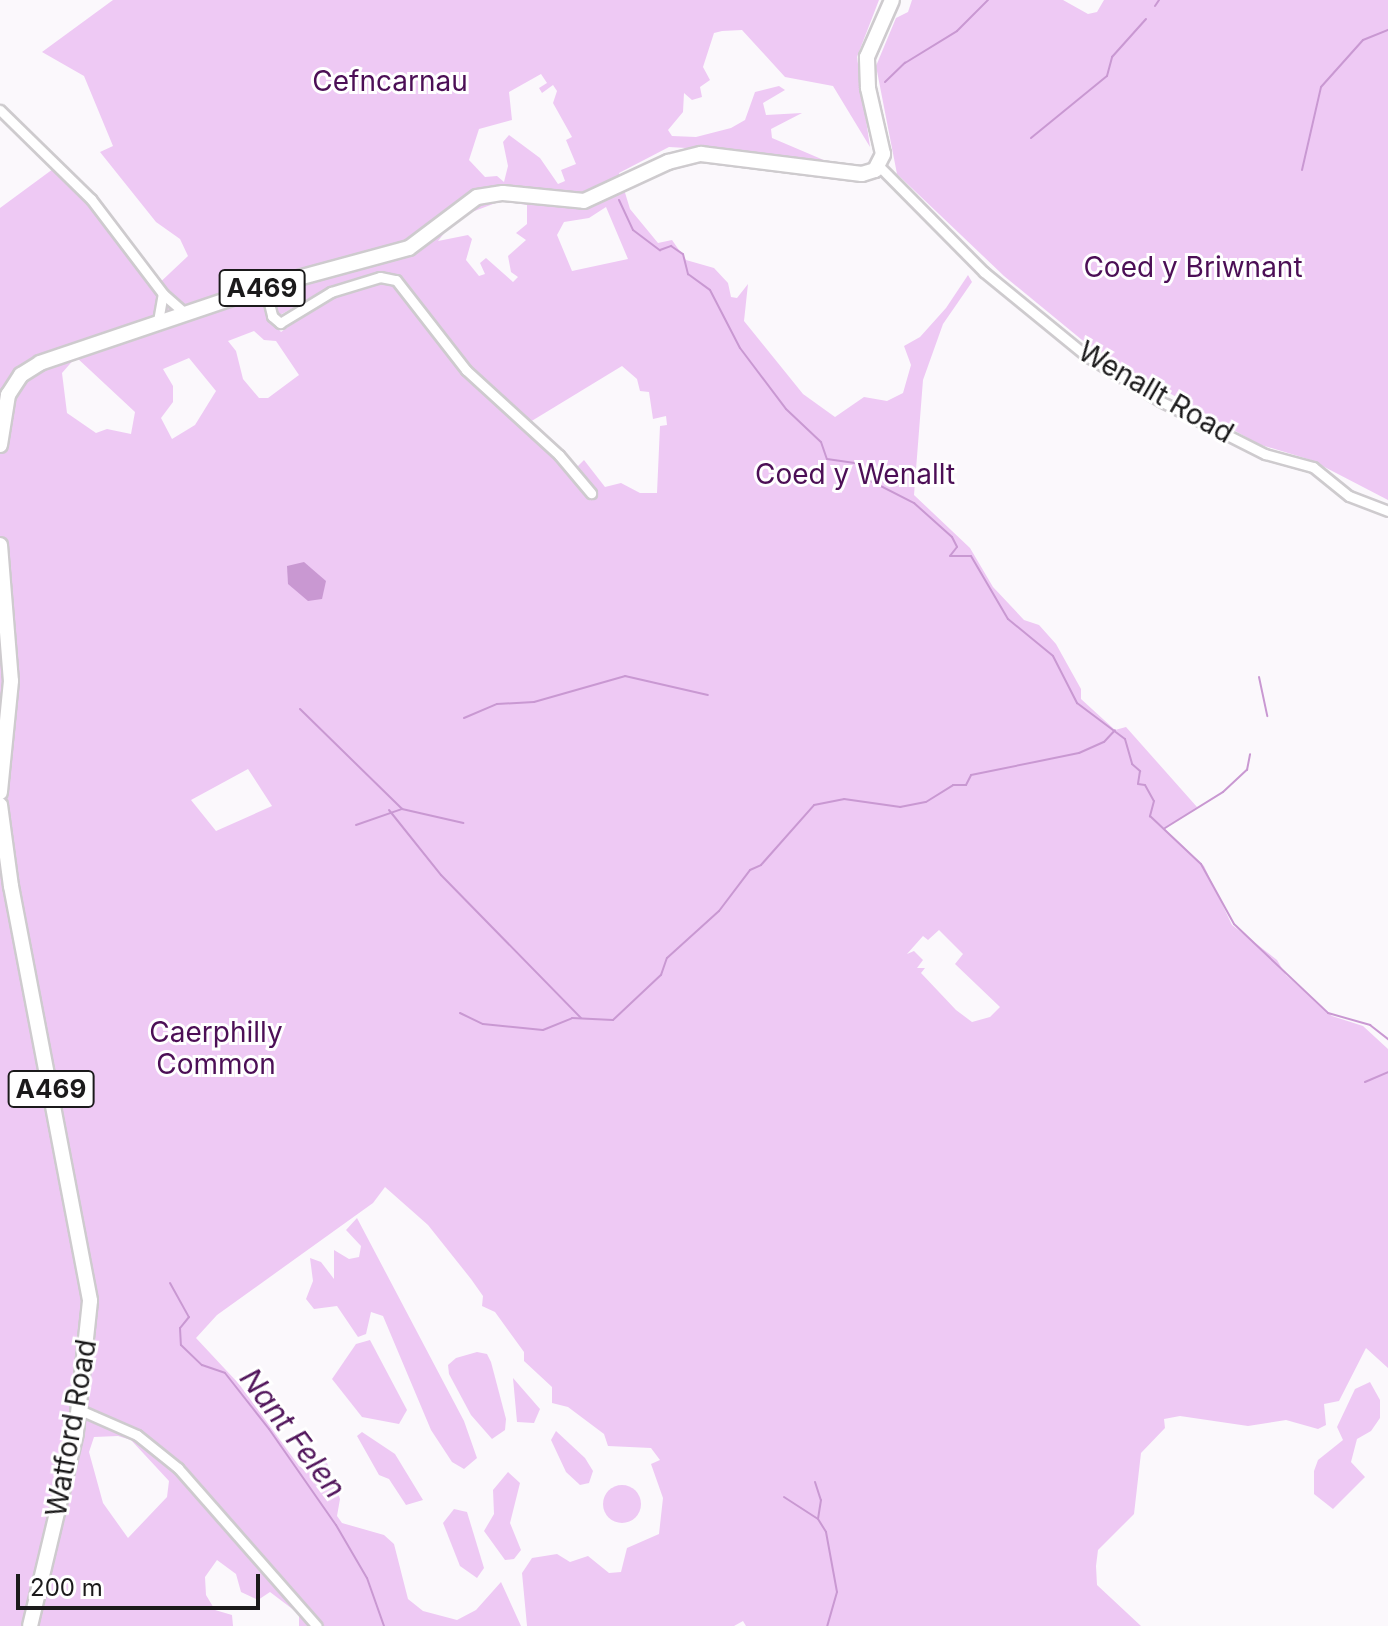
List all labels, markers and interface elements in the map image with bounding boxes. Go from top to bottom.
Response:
park label: Cefncarnau [312,64,468,98]
park label: Coed y Briwnant [1083,250,1303,284]
road number: A469 [218,266,306,310]
street label: Wenallt Road [1073,334,1239,450]
park label: Coed y Wenallt [755,457,955,491]
park label: Caerphilly Common [149,1015,283,1081]
road number: A469 [7,1067,95,1111]
street label: Watford Road [39,1337,103,1519]
water label: Nant Felen [233,1361,353,1505]
scale bar [20,1558,264,1608]
text: 200 m [30,1573,103,1602]

